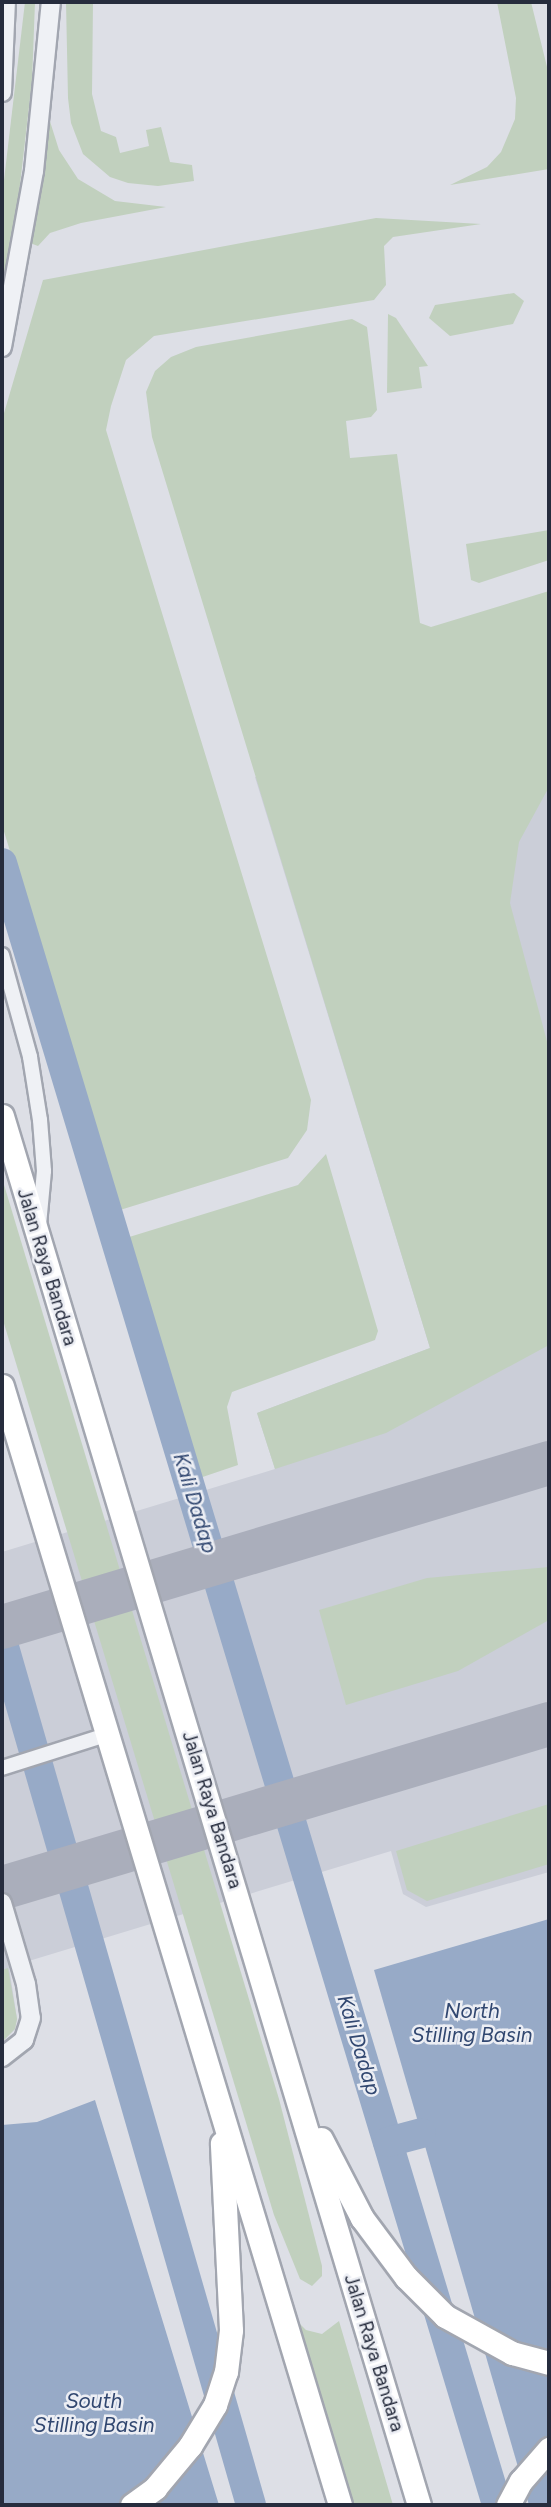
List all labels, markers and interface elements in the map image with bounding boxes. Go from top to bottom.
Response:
street label: Jalan Raya Bandara [12,1186,82,1348]
water label: Kali Dadap [168,1450,222,1556]
street label: Jalan Raya Bandara [177,1729,247,1891]
water label: Kali Dadap [332,1992,386,2098]
water label: North Stilling Basin [412,1998,532,2048]
street label: Jalan Raya Bandara [339,2272,409,2434]
water label: South Stilling Basin [34,2388,154,2438]

